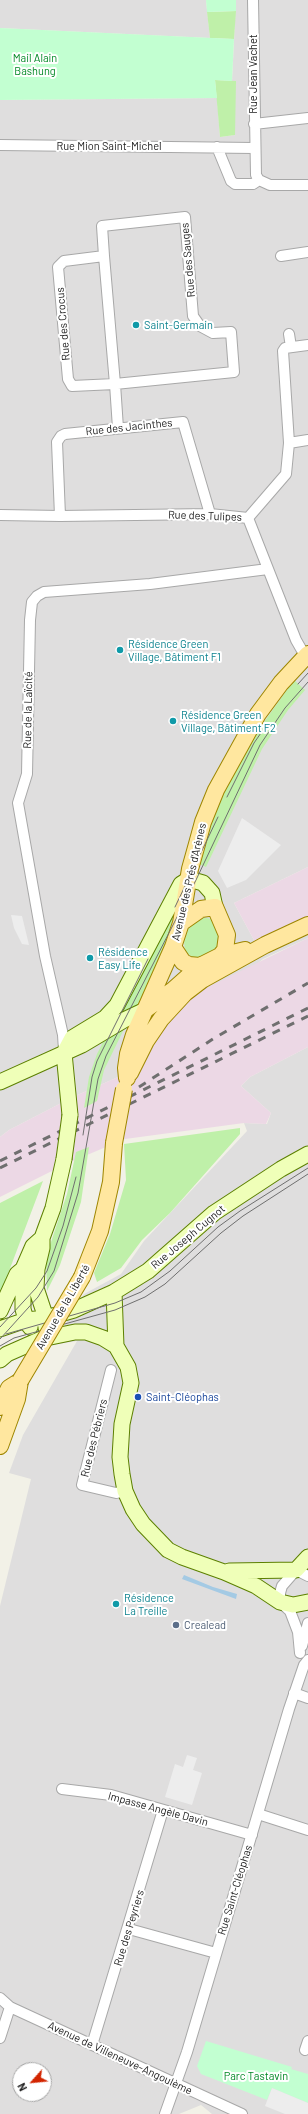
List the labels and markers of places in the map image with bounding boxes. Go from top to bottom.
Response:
place label: Saint-Germain [144,318,213,332]
marker: Saint-Germain [131,320,141,330]
place label: Résidence Green Village, Bâtiment F1 [128,637,221,663]
marker: Résidence Green Village, Bâtiment F1 [115,645,125,655]
place label: Résidence Green Village, Bâtiment F2 [181,708,276,734]
marker: Résidence Green Village, Bâtiment F2 [168,716,178,726]
place label: Résidence Easy Life [98,945,148,971]
marker: Résidence Easy Life [85,953,95,963]
place label: Saint-Cléophas [146,1390,219,1404]
marker: Saint-Cléophas [133,1392,143,1402]
place label: Résidence La Treille [124,1591,174,1617]
marker: Résidence La Treille [111,1599,121,1609]
place label: Crealead [184,1618,226,1632]
marker: Crealead [171,1620,181,1630]

